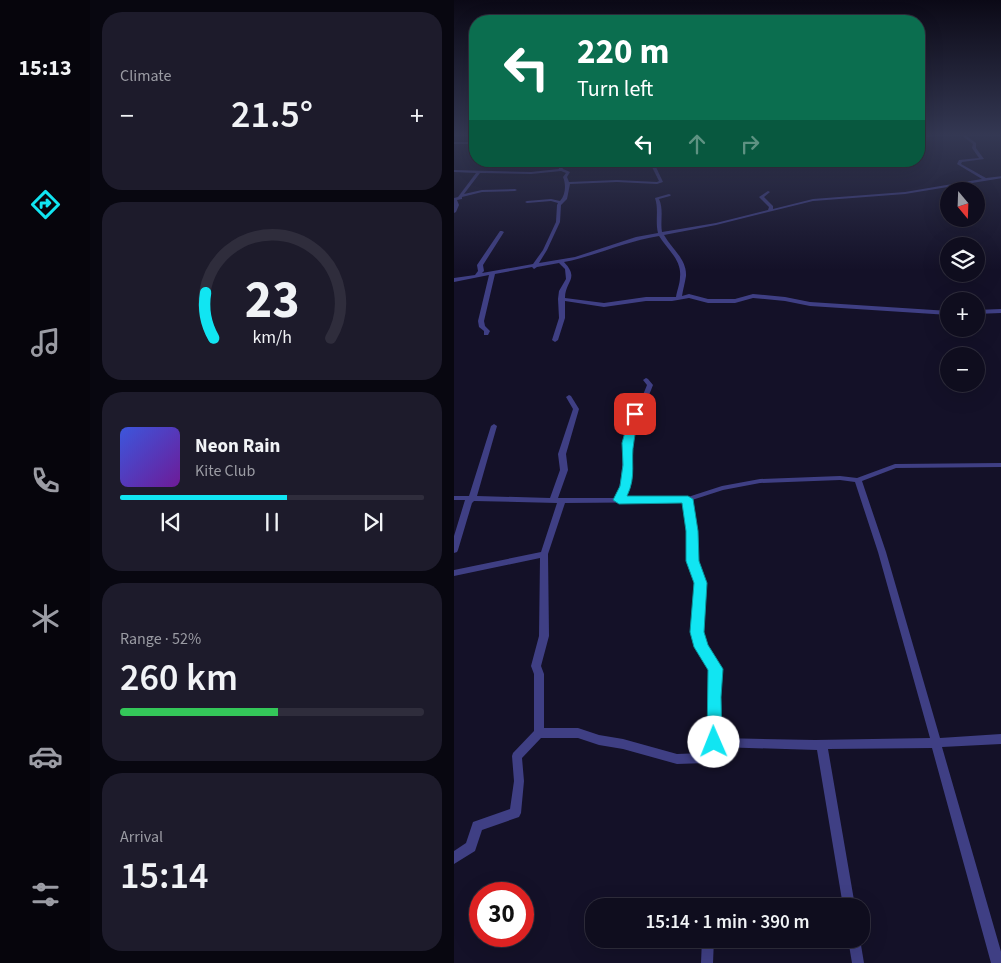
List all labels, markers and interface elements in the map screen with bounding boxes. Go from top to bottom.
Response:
text: 220 m [577,27,669,77]
icon: left [494,35,559,100]
text: 15:13 [18,52,72,84]
text: Climate [120,65,171,87]
text: Turn left [577,73,653,105]
text: 21.5° [231,88,313,142]
text: − [120,96,134,136]
text: + [410,96,424,136]
icon: left [630,130,658,158]
icon: ahead [683,130,711,158]
icon: right [736,130,764,158]
north arrow [940,182,985,228]
map controls [940,182,985,392]
icon: directions [28,187,63,222]
button: layers [940,237,985,282]
text: 23 [245,264,299,338]
button: + [940,292,985,337]
icon: music [28,325,63,360]
text: km/h [252,325,292,350]
button: − [940,347,985,392]
pin [614,393,656,435]
icon: arrive [621,400,649,428]
text: Neon Rain [195,433,280,460]
text: Kite Club [195,460,255,482]
icon: phone [28,463,63,498]
icon: previous [157,508,185,536]
icon: pause [258,508,286,536]
icon: next [359,508,387,536]
icon: climate [28,601,63,636]
text: Range · 52% [120,628,201,650]
text: 260 km [120,651,238,705]
position arrow [687,715,739,767]
icon: car [28,739,63,774]
text: Arrival [120,826,163,848]
text: 15:14 [120,849,208,903]
icon: filters [28,877,63,912]
speed limit sign: 30 [469,882,534,947]
text: 15:14 · 1 min · 390 m [645,909,810,936]

